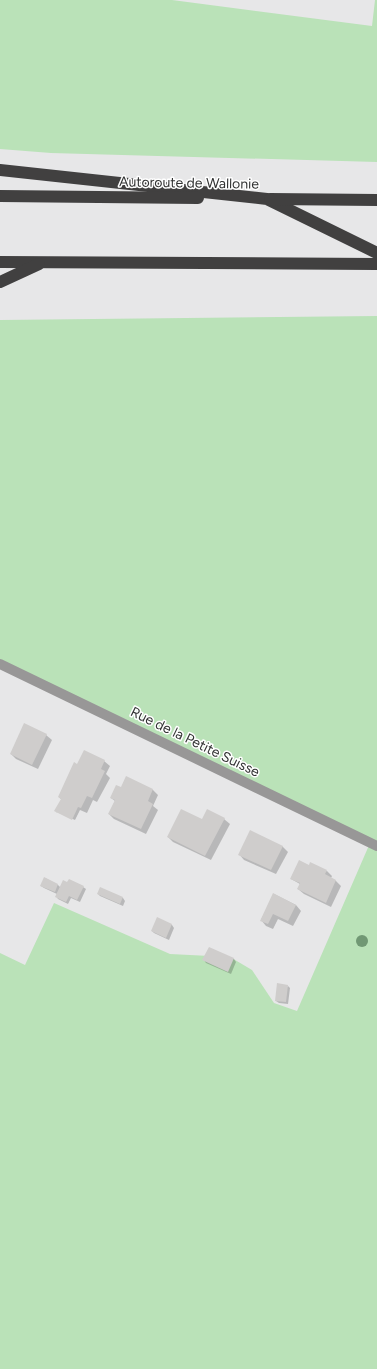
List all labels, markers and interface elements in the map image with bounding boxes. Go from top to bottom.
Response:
street label: Autoroute de Wallonie [119,173,259,193]
street label: Rue de la Petite Suisse [128,703,263,781]

